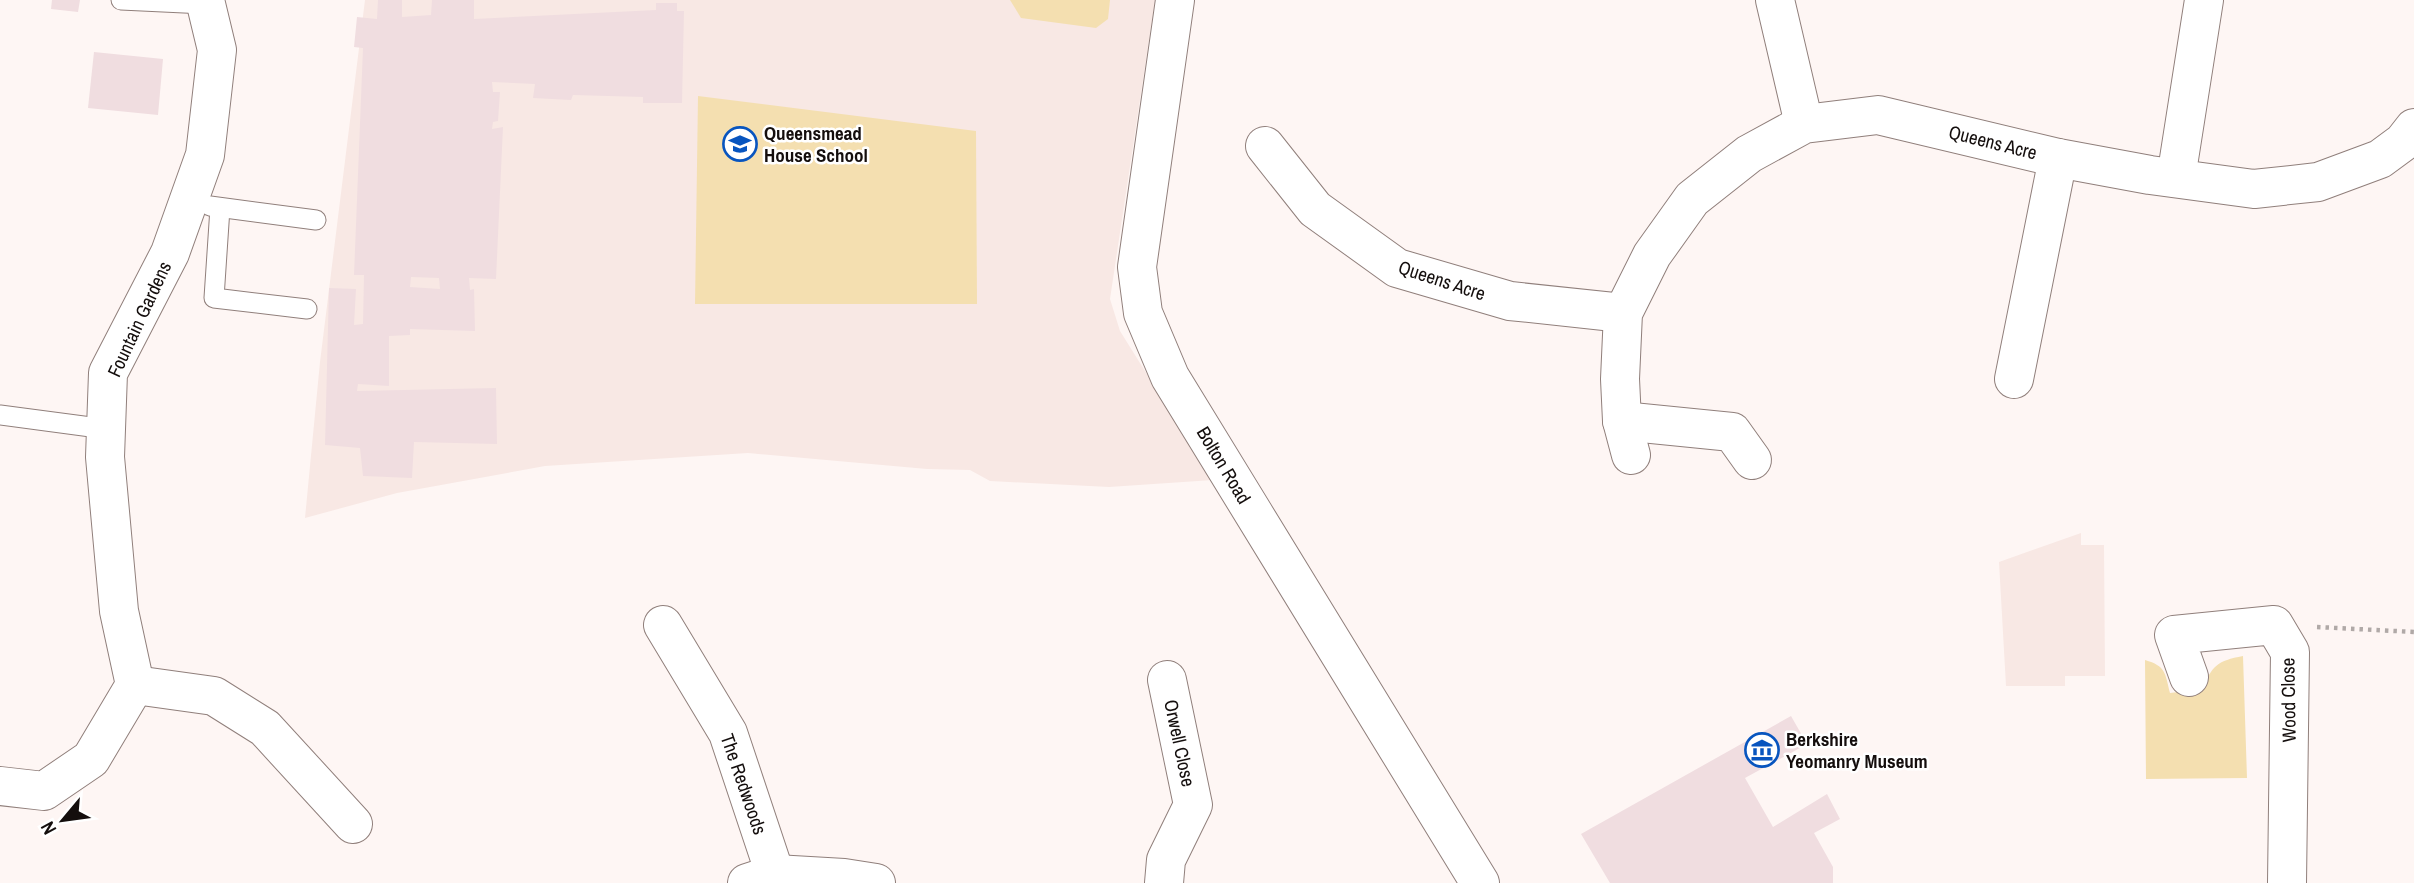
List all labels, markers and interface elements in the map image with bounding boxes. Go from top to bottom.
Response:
street label: Queens Acre [1946,118,2040,166]
place label: Queensmead House School [764,120,868,168]
school or university icon: Queensmead House School [721,125,759,163]
street label: Queens Acre [1395,254,1489,306]
street label: Fountain Gardens [101,257,177,381]
street label: Bolton Road [1191,422,1257,508]
street label: Wood Close [2274,657,2302,743]
street label: Orwell Close [1158,697,1202,789]
place label: Berkshire Yeomanry Museum [1786,726,1928,774]
street label: The Redwoods [715,730,773,838]
museum icon: Berkshire Yeomanry Museum [1743,731,1781,769]
north arrow [28,785,98,855]
text: N [34,817,62,839]

